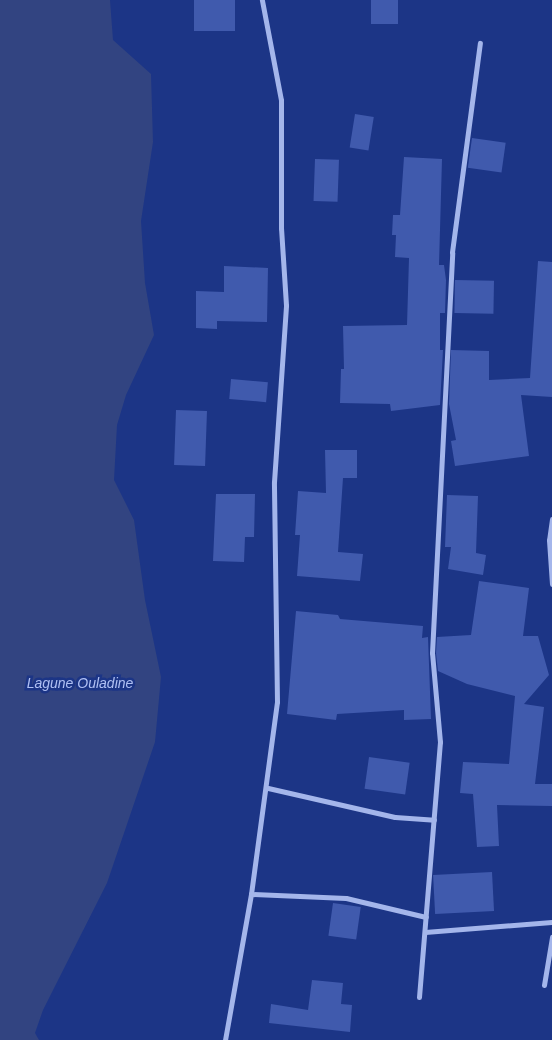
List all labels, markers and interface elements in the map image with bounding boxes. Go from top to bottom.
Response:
water label: Lagune Ouladine [27,675,133,691]

